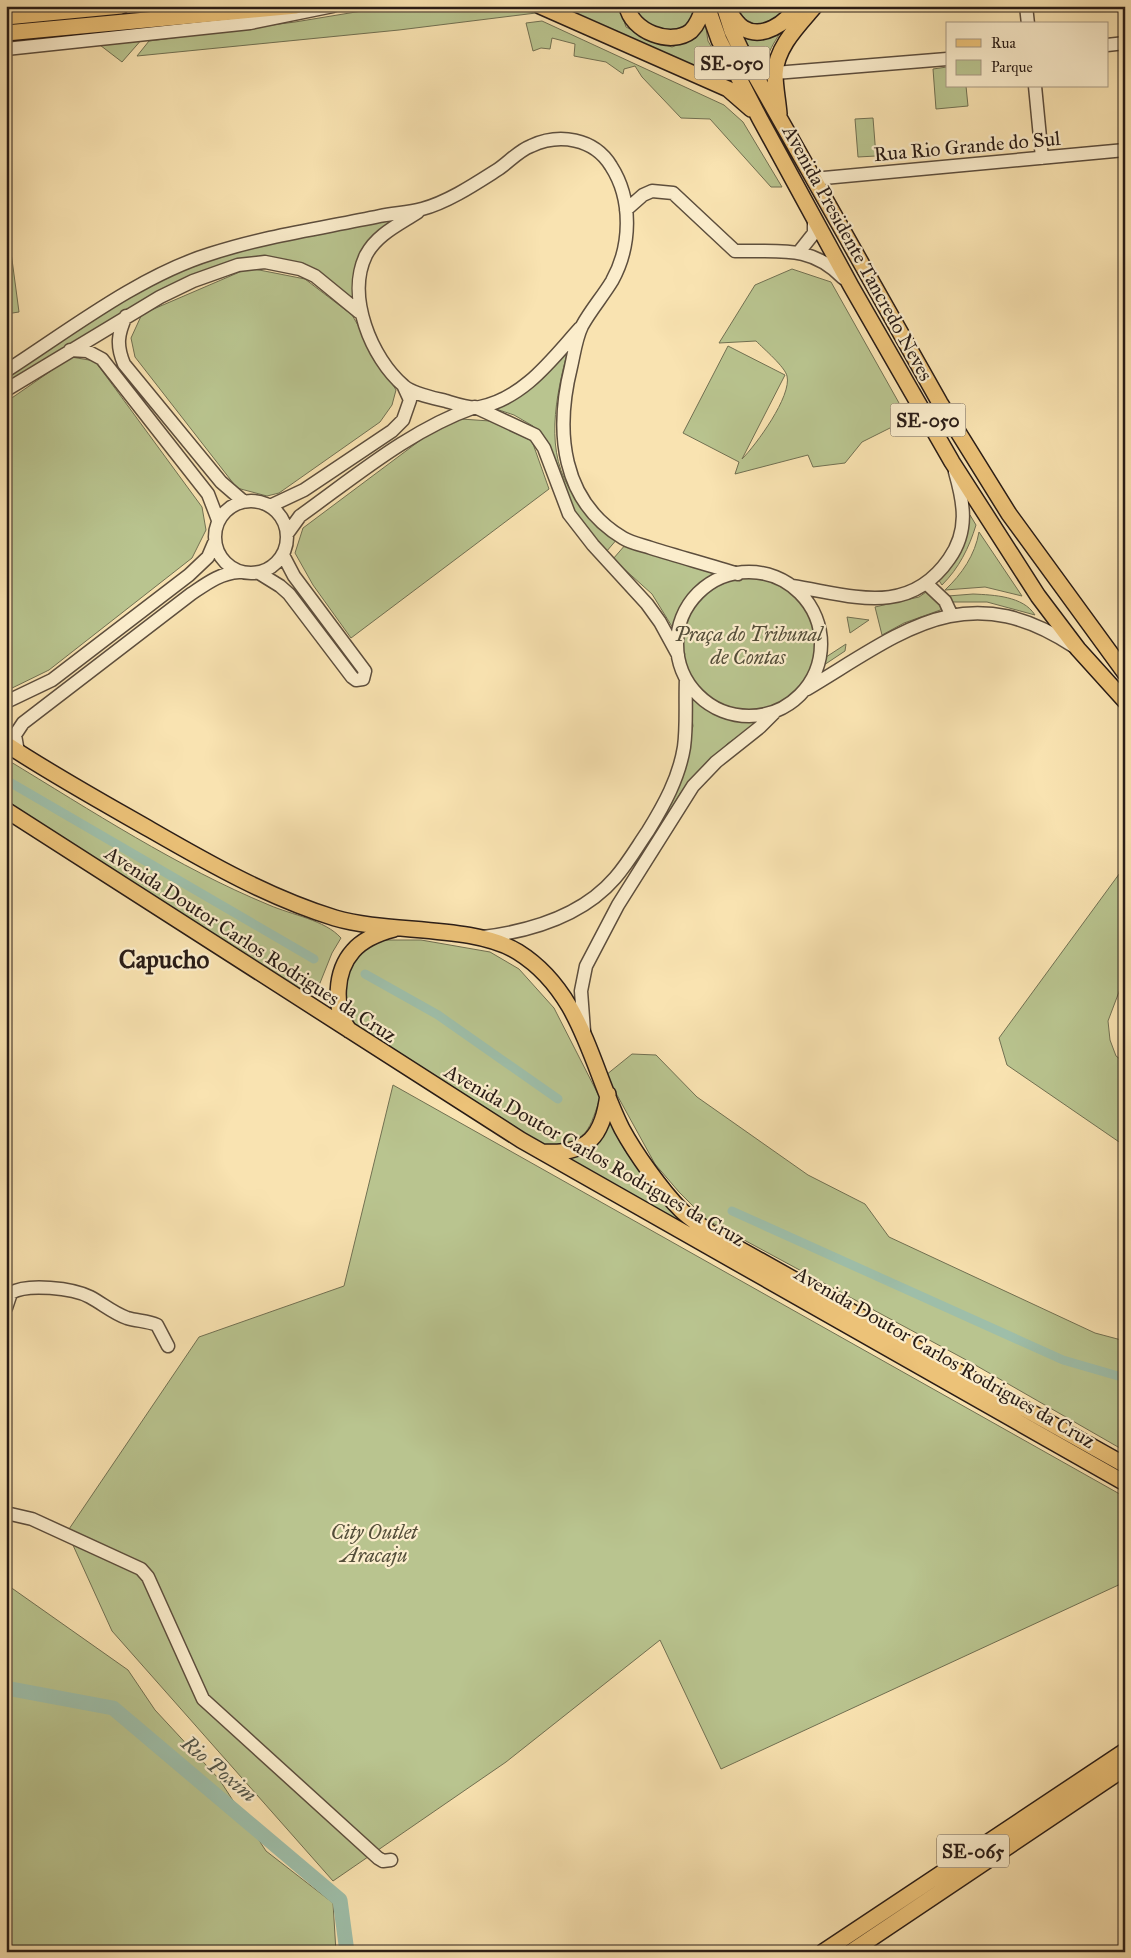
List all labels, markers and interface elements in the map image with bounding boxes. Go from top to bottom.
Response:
legend [946,22,1108,88]
text: Rua [991,34,1016,52]
road number: SE-050 [694,46,770,80]
text: Parque [991,58,1033,77]
street label: Avenida Presidente Tancredo Neves [777,120,938,385]
street label: Rua Rio Grande do Sul [873,126,1062,166]
road number: SE-050 [890,404,966,436]
park label: Praça do Tribunal de Contas [673,622,824,669]
street label: Avenida Doutor Carlos Rodrigues da Cruz [99,840,401,1048]
district label: Capucho [119,944,209,975]
street label: Avenida Doutor Carlos Rodrigues da Cruz [439,1058,750,1252]
street label: Avenida Doutor Carlos Rodrigues da Cruz [789,1260,1100,1454]
park label: City Outlet Aracaju [331,1520,419,1567]
water label: Rio Poxim [175,1729,262,1808]
road number: SE-065 [937,1834,1009,1868]

